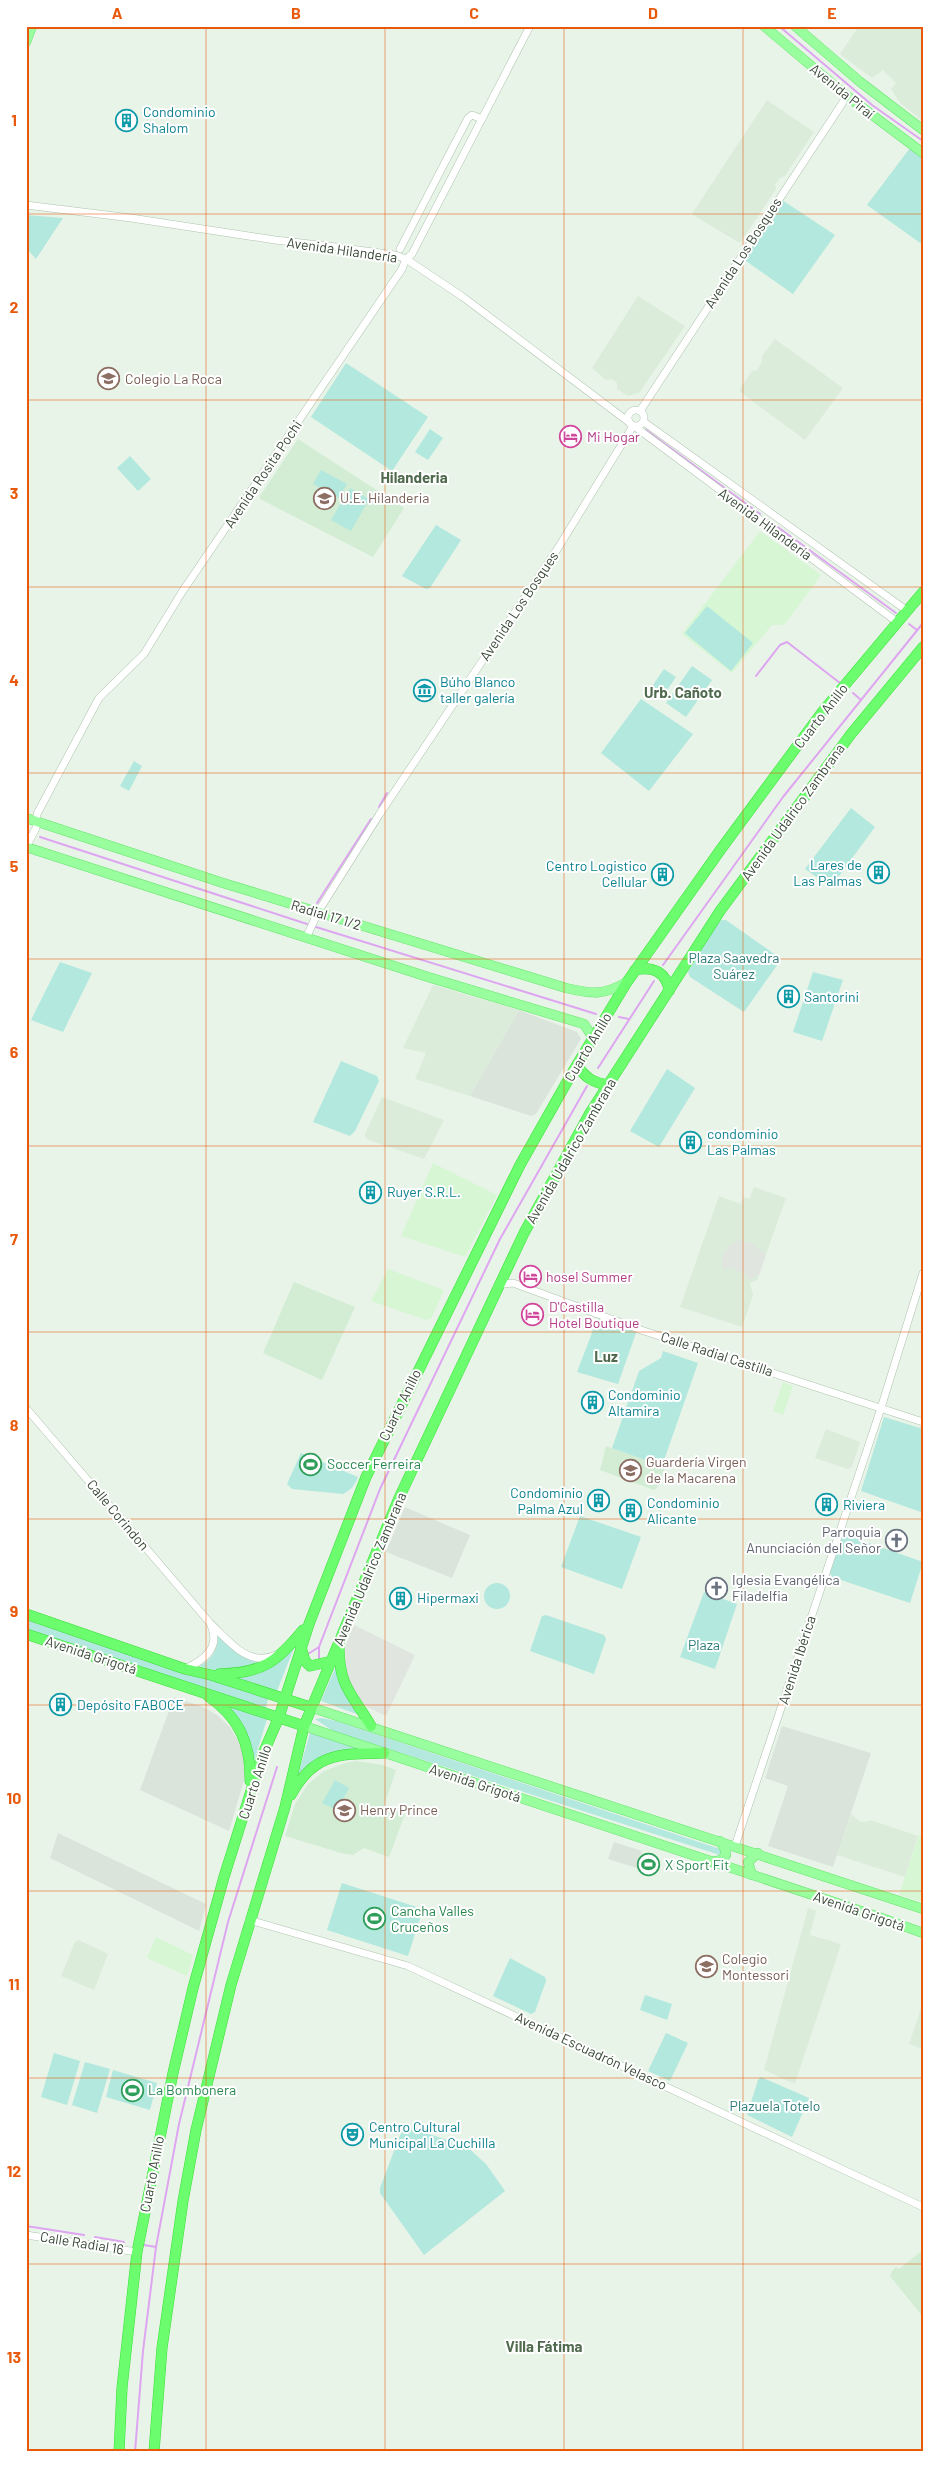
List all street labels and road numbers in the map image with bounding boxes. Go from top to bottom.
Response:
street label: Avenida Piraí [807,60,878,122]
street label: Avenida Los Bosques [701,194,785,311]
street label: Avenida Hilandería [286,233,398,266]
street label: Avenida Rosita Pochi [220,417,305,531]
street label: Avenida Hilandería [715,484,815,563]
street label: Avenida Los Bosques [476,548,562,664]
street label: Cuarto Anillo [790,680,851,751]
street label: Avenida Udalrico Zambrana [737,740,848,883]
street label: Radial 17 1/2 [289,896,363,933]
street label: Cuarto Anillo [560,1009,615,1084]
street label: Avenida Udalrico Zambrana [522,1075,619,1226]
street label: Calle Radial Castilla [659,1327,775,1380]
street label: Cuarto Anillo [375,1366,424,1443]
street label: Calle Corindon [84,1476,153,1554]
street label: Avenida Udalrico Zambrana [329,1489,410,1648]
street label: Avenida Ibérica [774,1613,819,1706]
street label: Avenida Grigotá [43,1632,139,1677]
street label: Cuarto Anillo [234,1742,275,1821]
street label: Avenida Grigotá [427,1760,523,1805]
street label: Avenida Grigotá [811,1887,907,1934]
street label: Avenida Escuadrón Velasco [513,2008,670,2093]
street label: Cuarto Anillo [136,2134,167,2214]
street label: Calle Radial 16 [39,2228,125,2258]

